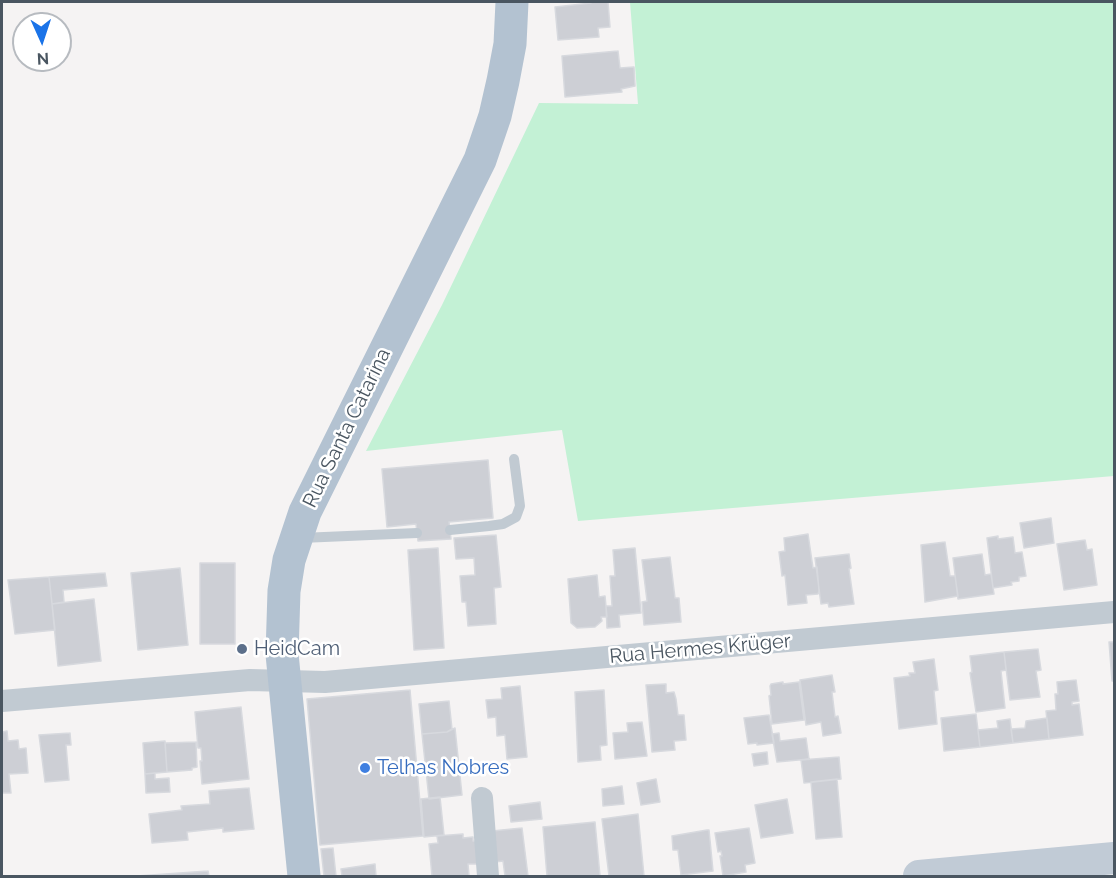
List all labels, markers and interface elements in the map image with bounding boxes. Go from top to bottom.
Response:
north arrow [12,12,72,72]
text: N [36,49,49,68]
street label: Rua Santa Catarina [298,344,396,512]
street label: Rua Hermes Krüger [608,629,792,669]
place label: HeidCam [254,637,340,661]
marker: HeidCam [235,642,249,656]
place label: Telhas Nobres [377,756,509,780]
marker: Telhas Nobres [358,761,372,775]

